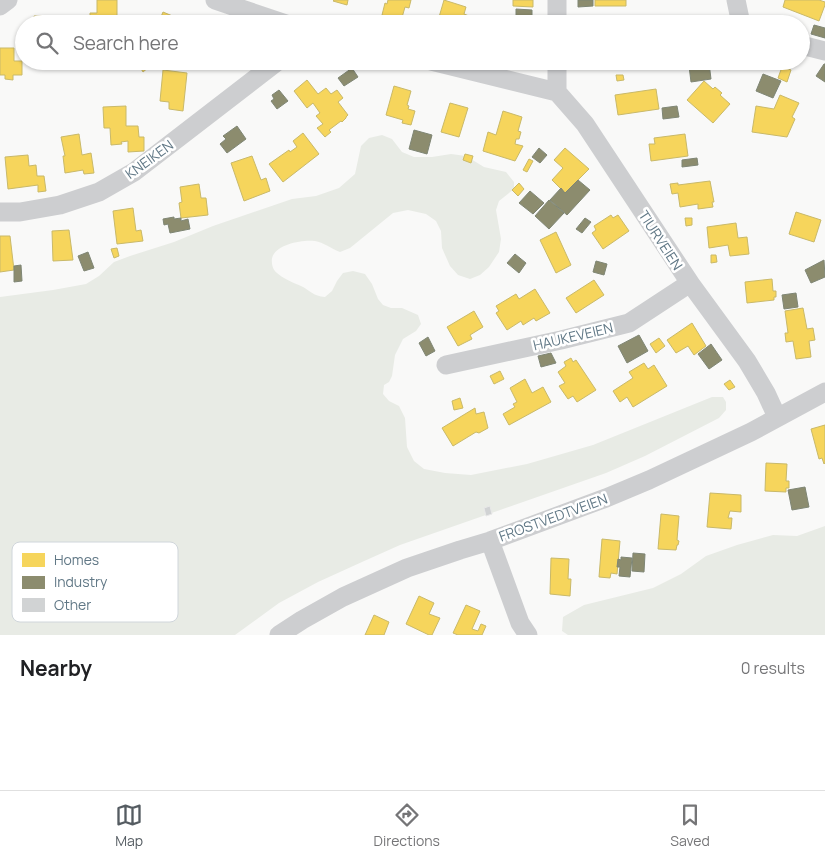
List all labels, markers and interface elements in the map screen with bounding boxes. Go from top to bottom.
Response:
search box [15,15,810,70]
icon: search [33,29,61,57]
text: Search here [73,30,179,56]
street label: KNEIKEN [121,135,177,183]
street label: TIURVEIEN [635,207,687,273]
street label: HAUKEVEIEN [531,318,615,354]
street label: FROSTVEDTVEIEN [496,489,610,545]
legend [12,542,178,622]
text: Homes [54,550,99,569]
text: Industry [54,572,108,591]
text: Other [54,595,91,614]
text: Nearby [20,654,92,682]
text: 0 results [741,657,805,679]
tab: Map [115,801,143,850]
tab: Directions [374,801,440,850]
tab: Saved [670,801,710,850]

